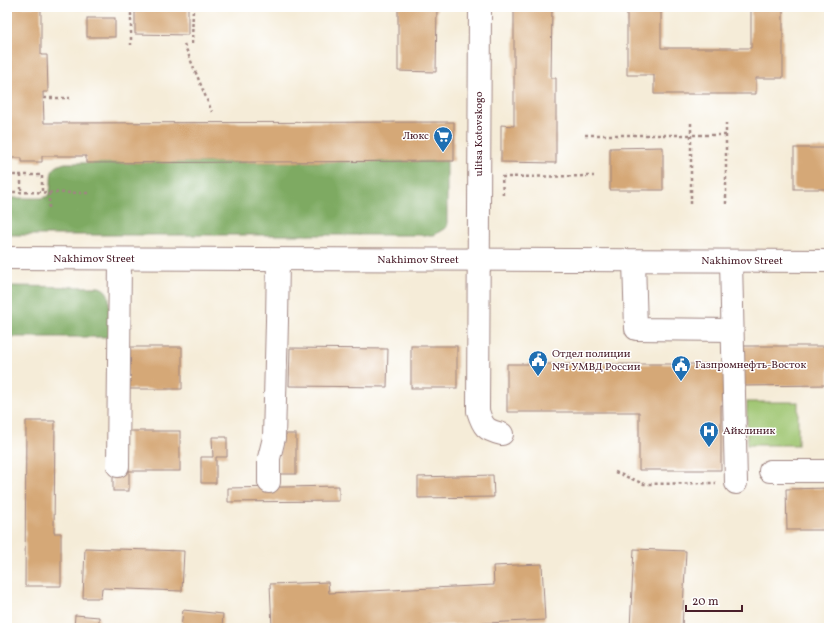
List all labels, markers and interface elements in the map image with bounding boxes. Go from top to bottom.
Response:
street label: ulitsa Kotovskogo [472,91,487,177]
supermarket icon: Люкс [432,125,454,153]
place label: Люкс [403,129,429,144]
street label: Nakhimov Street [53,252,135,267]
street label: Nakhimov Street [377,253,459,268]
street label: Nakhimov Street [701,254,783,269]
place label: Отдел полиции №1 УМВД России [552,347,641,375]
public building icon: Отдел полиции №1 УМВД России [527,349,549,377]
public building icon: Газпромнефть-Восток [670,354,692,382]
place label: Газпромнефть-Восток [695,358,806,373]
hospital icon: Айклиник [698,420,720,448]
place label: Айклиник [723,424,775,439]
scale bar [686,587,742,613]
text: 20 m [692,594,719,610]

